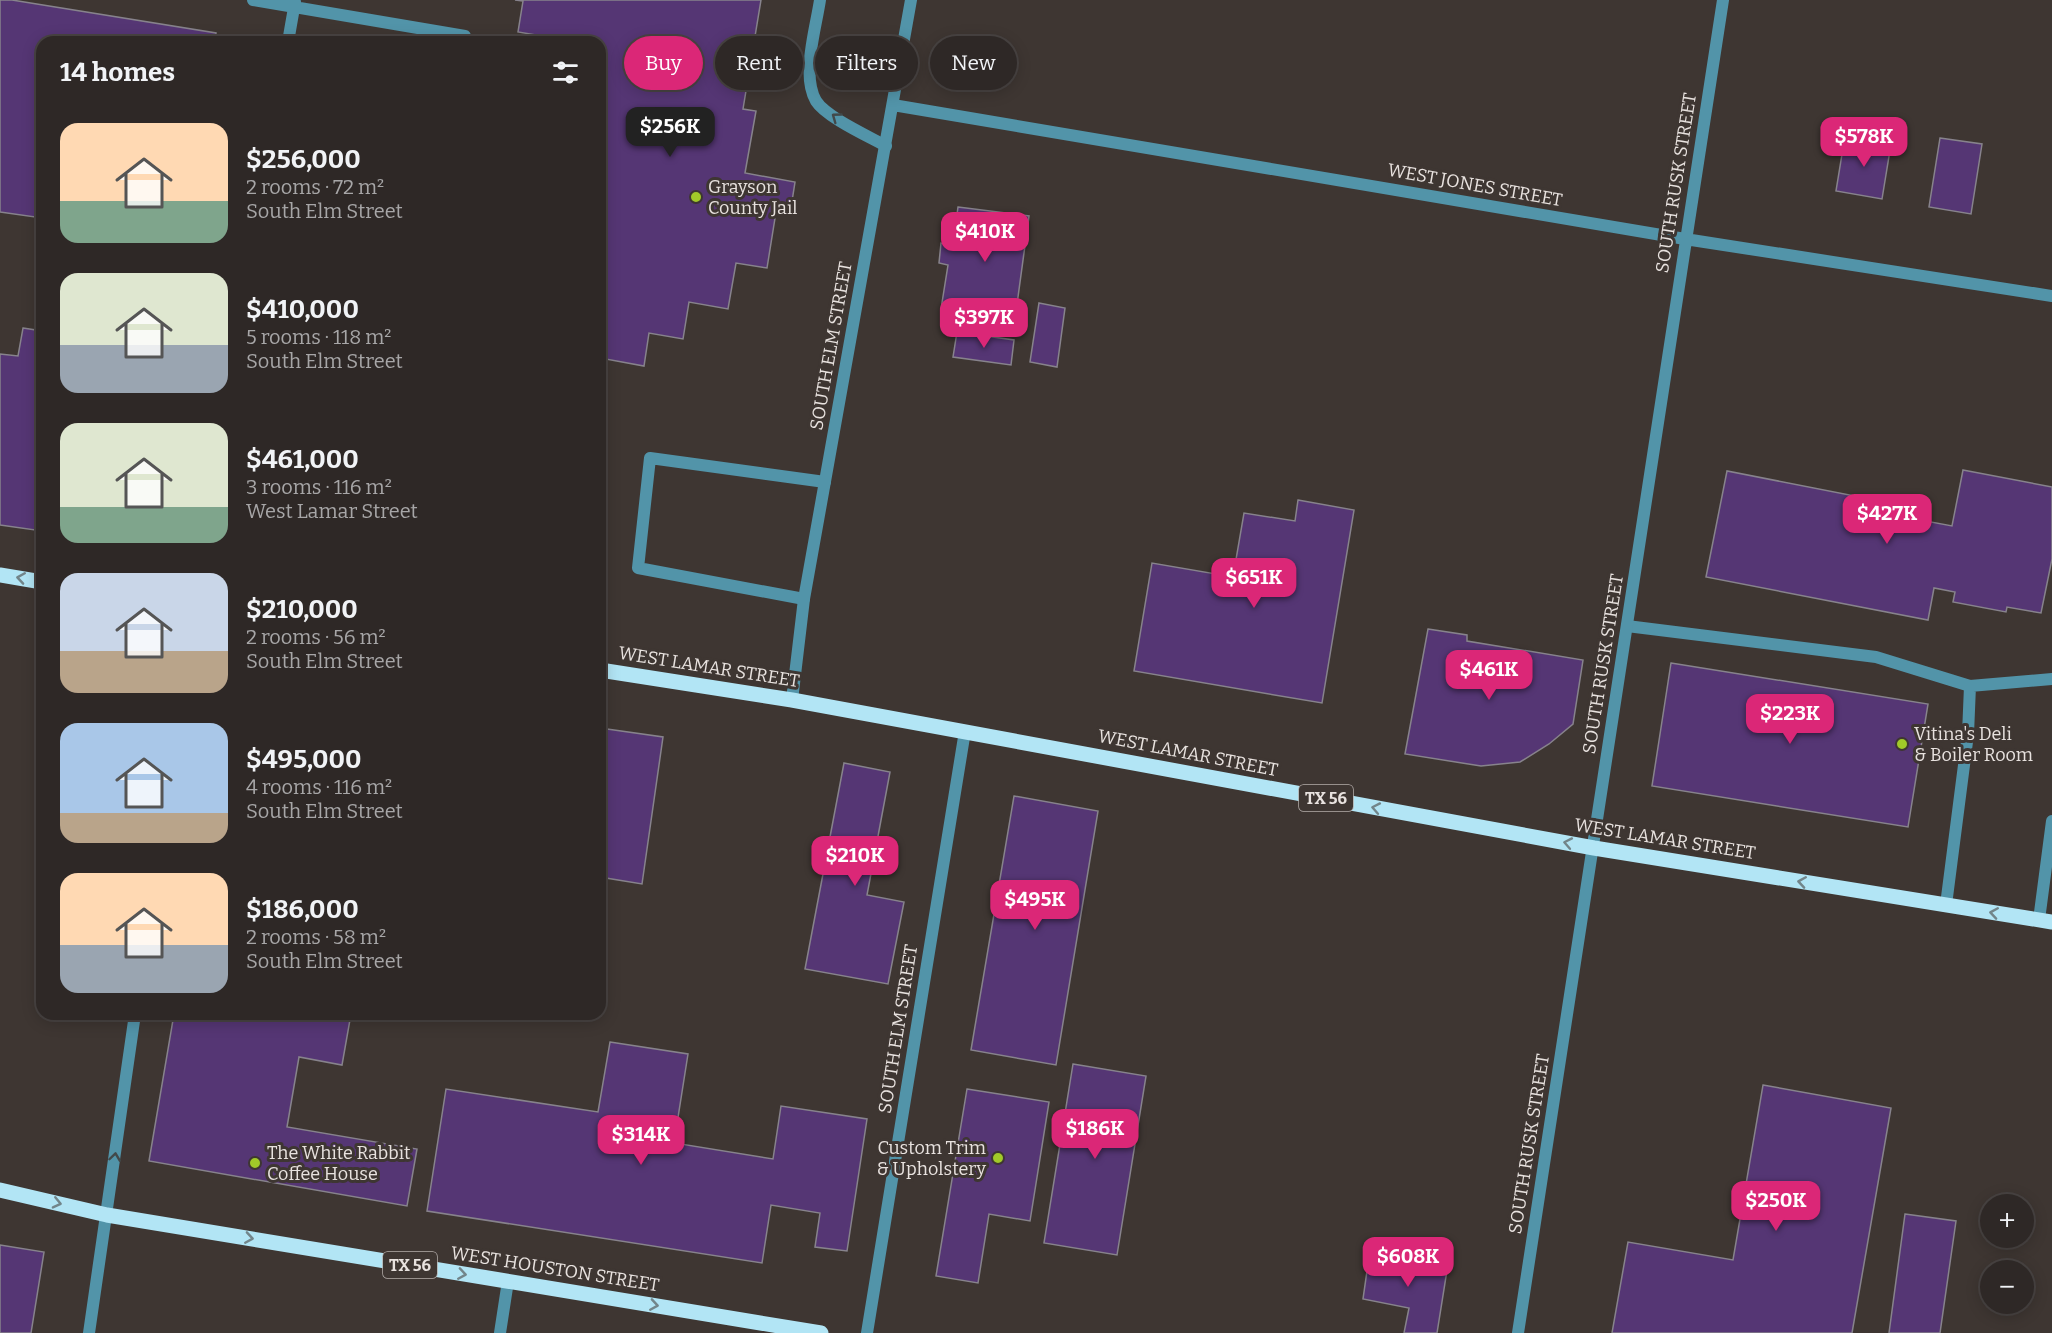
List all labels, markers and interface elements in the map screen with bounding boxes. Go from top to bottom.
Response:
chip: Buy [624,36,703,90]
chip: Rent [715,36,803,90]
chip: Filters [815,36,918,90]
chip: New [930,36,1017,90]
icon: filters [549,56,582,89]
text: 14 homes [60,57,175,88]
street label: SOUTH RUSK STREET [1651,91,1701,275]
pin: $256K [628,107,712,158]
one-way arrow [831,113,842,124]
text: $256K [640,114,700,138]
pin: $578K [1822,117,1906,168]
text: $578K [1834,124,1894,148]
text: $256,000 [246,144,361,175]
icon: home [108,147,180,219]
street label: WEST JONES STREET [1386,159,1565,211]
text: 2 rooms · 72 m² [246,175,384,199]
place label: Grayson County Jail [708,176,797,219]
marker: Grayson County Jail [689,190,703,204]
text: South Elm Street [246,199,403,223]
pin: $410K [943,212,1027,263]
text: $410K [955,219,1015,243]
street label: SOUTH ELM STREET [805,260,857,432]
text: $410,000 [246,294,359,325]
icon: home [108,297,180,369]
pin: $397K [942,298,1026,349]
text: $397K [954,305,1014,329]
text: 5 rooms · 118 m² [246,325,391,349]
text: South Elm Street [246,349,403,373]
text: $461,000 [246,444,359,475]
icon: home [108,447,180,519]
text: 3 rooms · 116 m² [246,475,392,499]
pin: $427K [1845,494,1929,545]
text: West Lamar Street [246,499,418,523]
text: $427K [1857,501,1917,525]
pin: $651K [1212,558,1296,609]
text: $651K [1225,565,1283,589]
street label: SOUTH RUSK STREET [1578,572,1628,756]
one-way arrow [16,573,26,585]
text: $210,000 [246,594,358,625]
icon: home [108,597,180,669]
text: 2 rooms · 56 m² [246,625,386,649]
street label: WEST LAMAR STREET [617,642,802,692]
text: South Elm Street [246,649,403,673]
pin: $461K [1447,650,1531,701]
text: $461K [1460,657,1518,681]
pin: $223K [1748,694,1832,745]
text: $223K [1760,701,1820,725]
place label: Vitina's Deli & Boiler Room [1914,723,2033,766]
street label: WEST LAMAR STREET [1096,725,1280,781]
marker: Vitina's Deli & Boiler Room [1895,737,1909,751]
text: $495,000 [246,744,362,775]
icon: home [108,747,180,819]
text: 4 rooms · 116 m² [246,775,392,799]
road number: TX 56 [1299,785,1353,811]
text: South Elm Street [246,799,403,823]
one-way arrow [1372,802,1381,814]
street label: WEST LAMAR STREET [1573,814,1758,864]
pin: $210K [813,836,897,887]
one-way arrow [1563,837,1573,850]
text: $210K [825,843,885,867]
one-way arrow [1797,876,1806,888]
pin: $495K [993,880,1077,931]
text: $495K [1004,887,1066,911]
text: $186,000 [246,894,359,925]
icon: home [108,897,180,969]
one-way arrow [1990,907,2000,920]
text: 2 rooms · 58 m² [246,925,386,949]
street label: SOUTH ELM STREET [874,943,922,1115]
text: South Elm Street [246,949,403,973]
street label: SOUTH RUSK STREET [1504,1052,1554,1236]
pin: $186K [1053,1109,1137,1160]
pin: $314K [599,1115,683,1166]
text: $186K [1066,1116,1124,1140]
text: $314K [612,1122,670,1146]
place label: Custom Trim & Upholstery [877,1137,986,1180]
place label: The White Rabbit Coffee House [267,1142,411,1185]
marker: Custom Trim & Upholstery [991,1151,1005,1165]
one-way arrow [108,1152,121,1161]
marker: The White Rabbit Coffee House [248,1156,262,1170]
pin: $250K [1734,1181,1818,1232]
text: $250K [1745,1188,1807,1212]
map controls [1980,1194,2034,1314]
button: + [1980,1194,2034,1248]
one-way arrow [52,1196,62,1209]
one-way arrow [243,1231,253,1244]
pin: $608K [1366,1237,1450,1288]
street label: WEST HOUSTON STREET [449,1242,661,1296]
text: $608K [1377,1244,1439,1268]
road number: TX 56 [383,1252,437,1278]
button: − [1980,1260,2034,1314]
one-way arrow [457,1267,467,1279]
one-way arrow [650,1299,659,1311]

